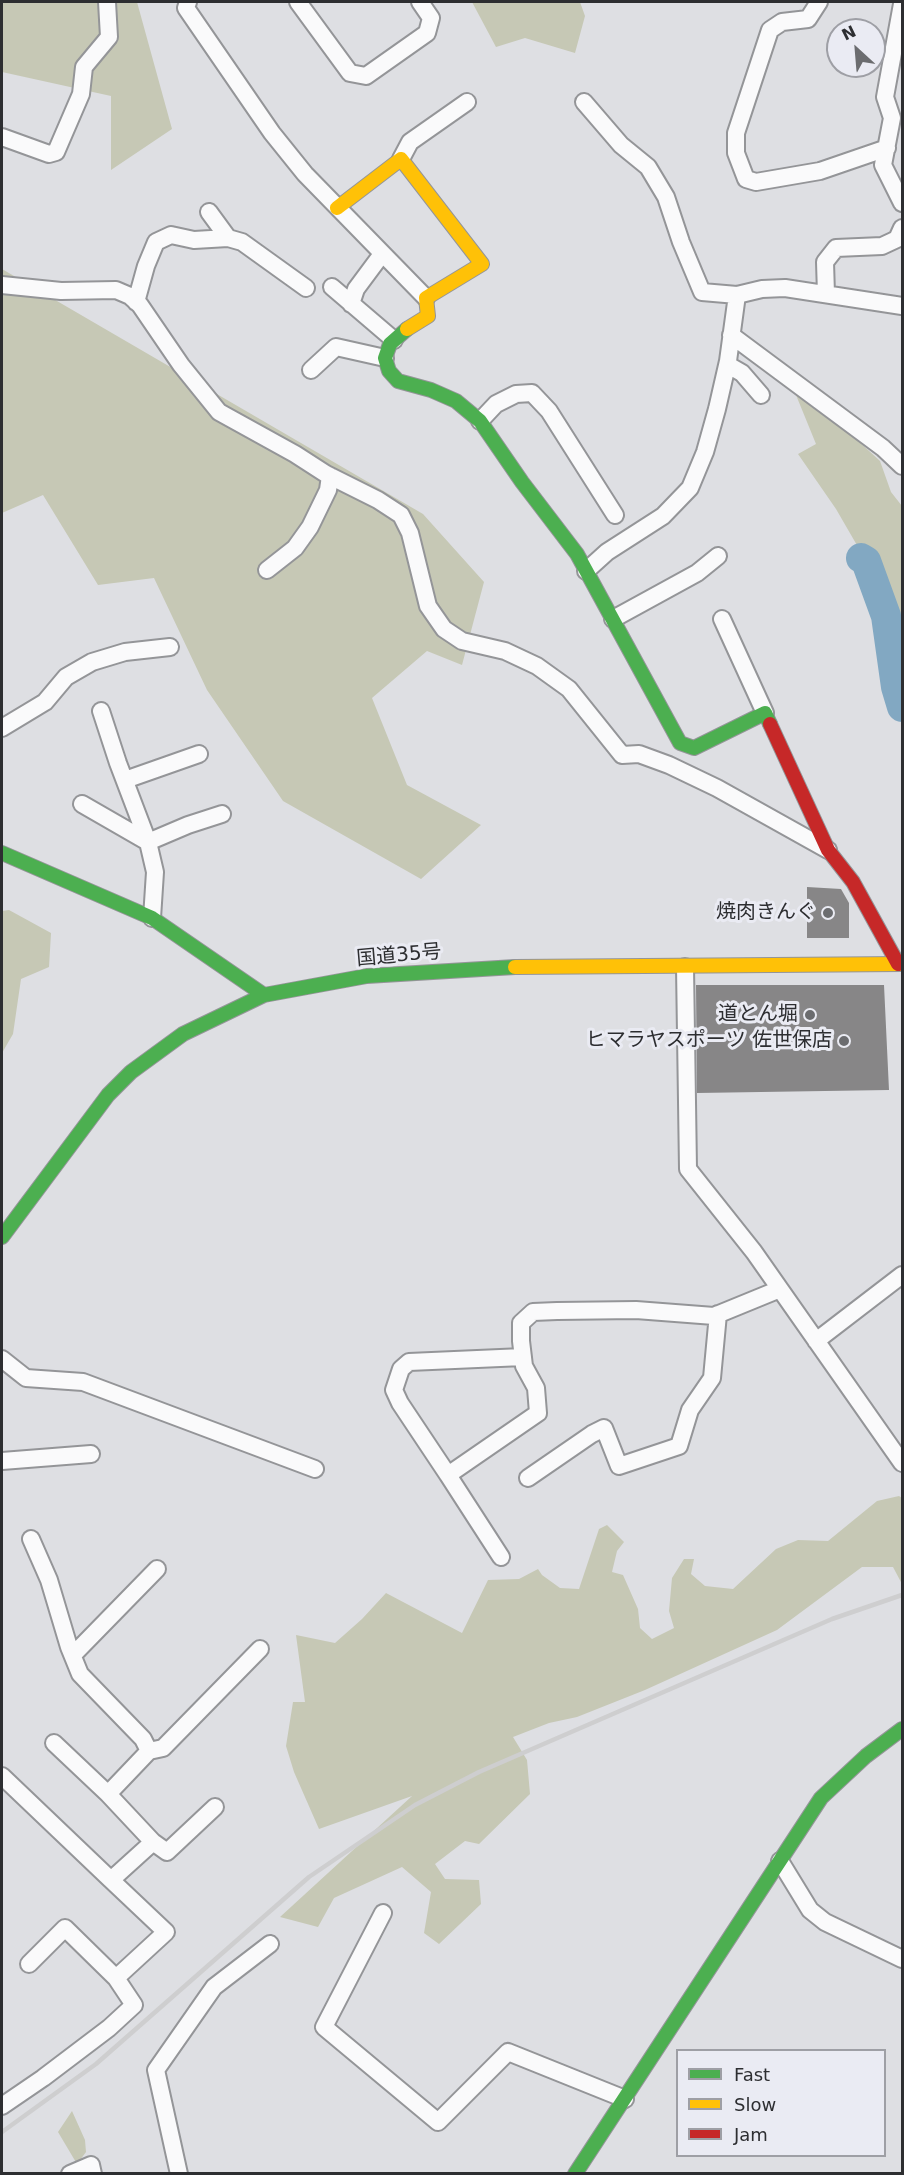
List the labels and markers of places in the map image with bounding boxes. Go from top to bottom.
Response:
place label: 焼肉きんぐ [716,901,816,925]
marker: 焼肉きんぐ [821,906,835,920]
place label: 道とん堀 [718,1003,798,1027]
marker: 道とん堀 [803,1008,817,1022]
place label: ヒマラヤスポーツ 佐世保店 [586,1029,832,1053]
marker: ヒマラヤスポーツ 佐世保店 [837,1034,851,1048]

